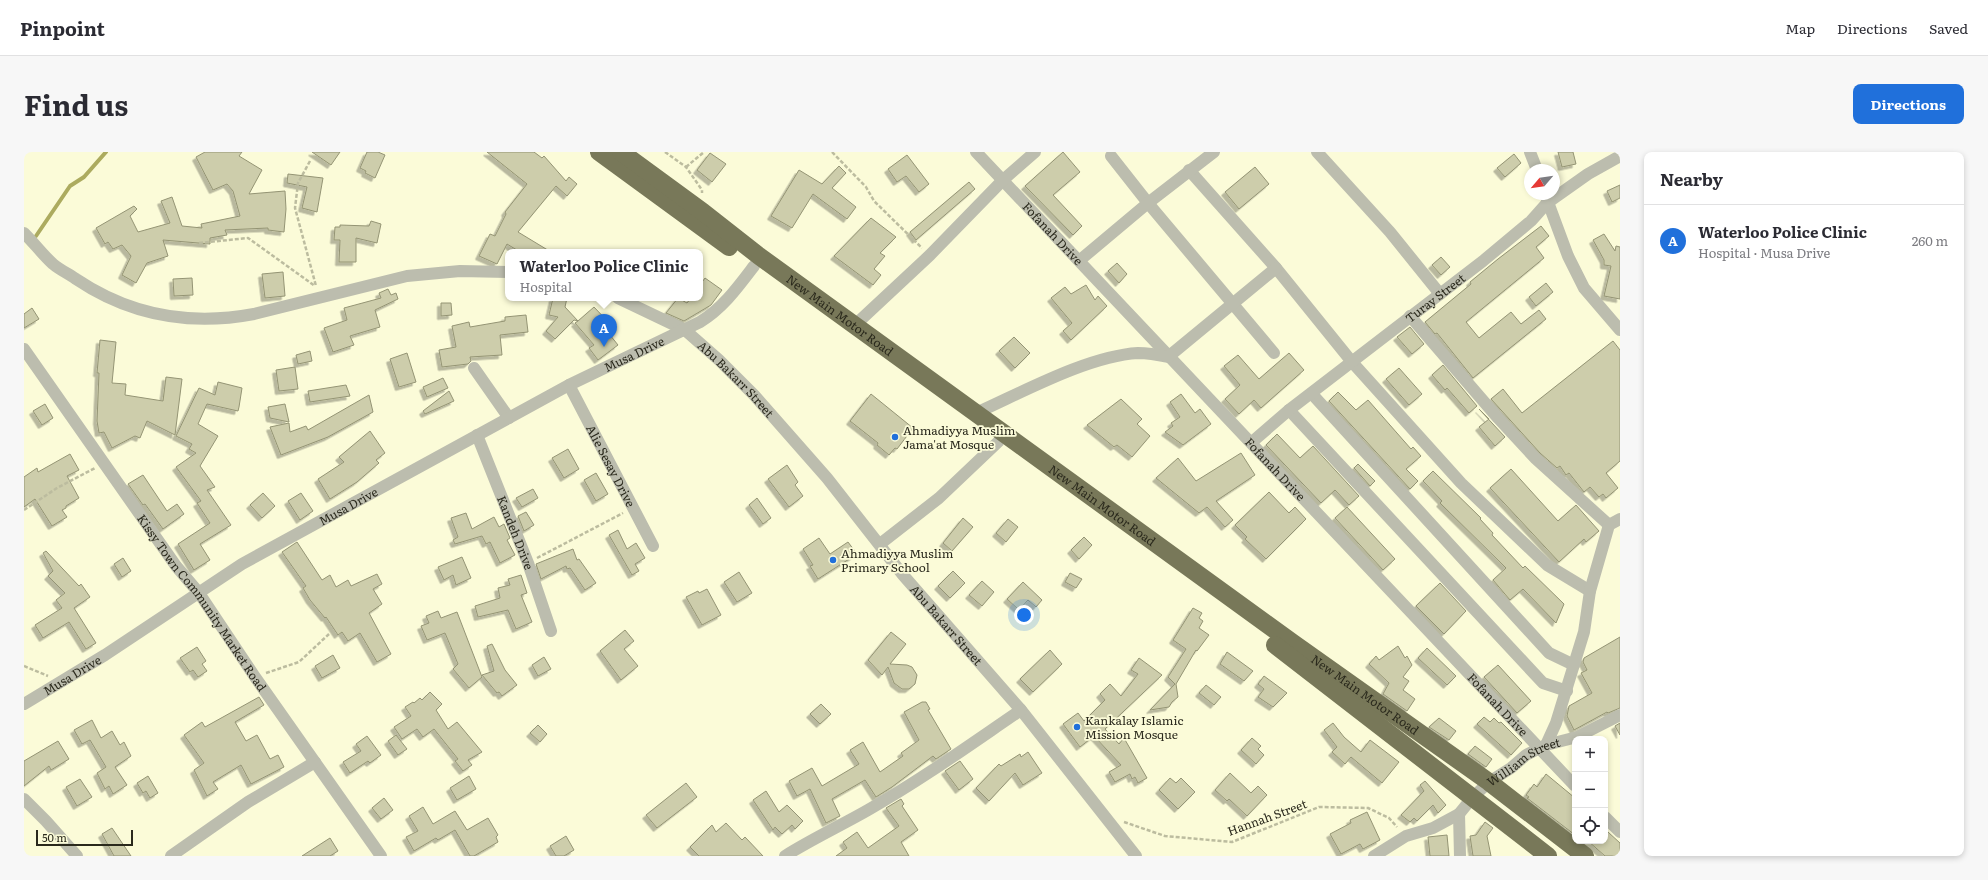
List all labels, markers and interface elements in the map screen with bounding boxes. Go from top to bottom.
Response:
text: Pinpoint [20,14,105,42]
text: Map [1785,18,1815,38]
text: Directions [1837,18,1907,38]
text: Saved [1929,18,1968,38]
text: Find us [24,83,128,125]
button: Directions [1853,84,1964,124]
north arrow [1524,164,1560,200]
text: Nearby [1660,166,1723,191]
street label: Fofanah Drive [1018,198,1087,269]
text: Waterloo Police Clinic [1698,220,1867,243]
text: A [1668,231,1678,250]
text: 260 m [1912,231,1948,250]
text: Hospital · Musa Drive [1698,243,1830,262]
popup [505,249,703,301]
text: Waterloo Police Clinic [520,254,688,277]
street label: Turay Street [1401,269,1469,327]
street label: New Main Motor Road [783,270,898,360]
text: Hospital [520,277,572,296]
pin: A [591,314,617,347]
street label: Musa Drive [601,332,667,376]
street label: Abu Bakarr Street [694,336,779,421]
street label: Alie Sesay Drive [582,421,640,510]
place label: Ahmadiyya Muslim Jama'at Mosque [903,421,1016,453]
marker: Ahmadiyya Muslim Jama'at Mosque [890,432,900,442]
street label: Fofanah Drive [1241,433,1310,505]
street label: New Main Motor Road [1045,460,1160,550]
street label: Musa Drive [315,482,381,529]
street label: Kandeh Drive [493,493,539,572]
street label: Kissy Town Community Market Road [133,510,272,695]
place label: Ahmadiyya Muslim Primary School [841,544,954,576]
marker: Ahmadiyya Muslim Primary School [828,555,838,565]
street label: Abu Bakarr Street [906,580,987,669]
your location [1014,605,1034,625]
street label: New Main Motor Road [1308,650,1423,739]
street label: Musa Drive [39,651,104,700]
street label: Fofanah Drive [1464,669,1532,740]
place label: Kankalay Islamic Mission Mosque [1085,711,1183,743]
marker: Kankalay Islamic Mission Mosque [1072,722,1082,732]
street label: William Street [1483,733,1562,790]
map controls [1572,736,1608,844]
button: + [1572,736,1608,772]
button: − [1572,772,1608,808]
street label: Hannah Street [1225,794,1309,840]
button: locate [1572,808,1608,844]
scale bar [36,828,133,847]
text: 50 m [42,829,67,845]

